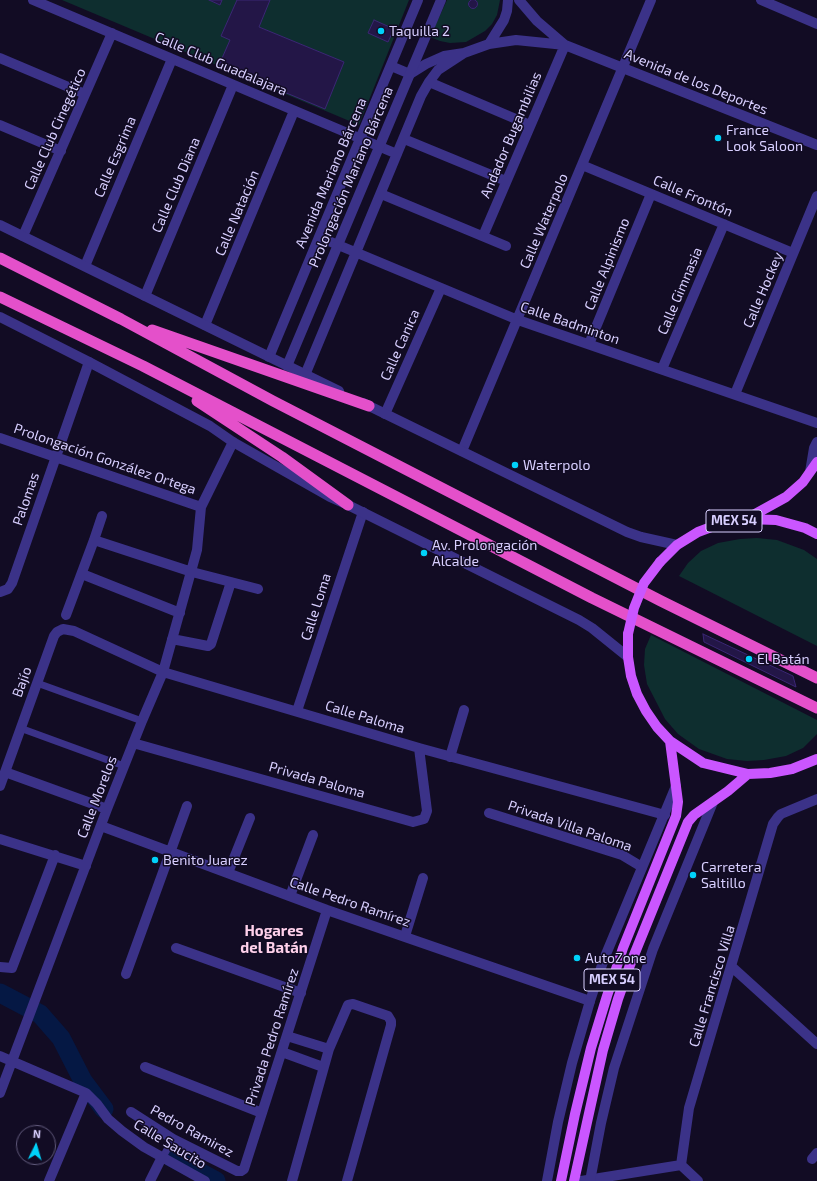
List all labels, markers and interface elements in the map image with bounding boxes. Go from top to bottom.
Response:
place label: Taquilla 2 [389,23,450,39]
marker: Taquilla 2 [376,26,386,36]
street label: Calle Club Guadalajara [152,28,290,100]
street label: Avenida de los Deportes [622,46,770,118]
street label: Calle Club Cinegético [21,65,89,193]
street label: Andador Bugambilias [477,69,545,201]
street label: Prolongación Mariano Bárcena [305,84,397,270]
street label: Avenida Mariano Bárcena [292,95,370,251]
street label: Calle Esgrima [90,114,140,200]
place label: France Look Saloon [726,122,803,154]
marker: France Look Saloon [713,133,723,143]
street label: Calle Club Diana [148,135,204,235]
street label: Calle Natación [211,168,263,258]
street label: Calle Waterpolo [516,171,572,271]
street label: Calle Frontón [651,172,735,220]
street label: Calle Alpinismo [581,215,633,313]
street label: Calle Gimnasia [654,245,706,337]
street label: Calle Hockey [740,250,786,330]
street label: Calle Badminton [518,298,622,348]
street label: Calle Canica [377,307,423,383]
street label: Prolongación González Ortega [12,420,198,498]
place label: Waterpolo [523,457,590,473]
marker: Waterpolo [510,460,520,470]
street label: Palomas [9,470,43,528]
road number: MEX 54 [706,510,762,532]
place label: Av. Prolongación Alcalde [432,537,537,570]
marker: Av. Prolongación Alcalde [419,548,429,558]
street label: Calle Loma [297,571,335,643]
place label: El Batán [757,651,810,667]
marker: El Batán [744,654,754,664]
street label: Bajío [9,664,35,700]
street label: Calle Paloma [323,697,407,737]
street label: Calle Morelos [74,753,120,841]
street label: Privada Paloma [267,758,367,802]
street label: Privada Villa Paloma [506,797,634,855]
place label: Benito Juarez [163,852,248,868]
marker: Benito Juarez [150,855,160,865]
place label: Carretera Saltillo [701,859,761,892]
marker: Carretera Saltillo [688,870,698,880]
street label: Calle Pedro Ramírez [287,873,413,931]
district label: Hogares del Batán [240,922,308,957]
street label: Calle Francisco Villa [685,923,739,1049]
place label: AutoZone [585,950,646,966]
marker: AutoZone [572,953,582,963]
street label: Privada Pedro Ramírez [242,966,302,1108]
road number: MEX 54 [584,969,640,991]
street label: Pedro Ramirez [148,1101,236,1161]
street label: Calle Saucito [131,1116,209,1172]
north arrow [16,1125,56,1165]
text: N [32,1127,42,1140]

